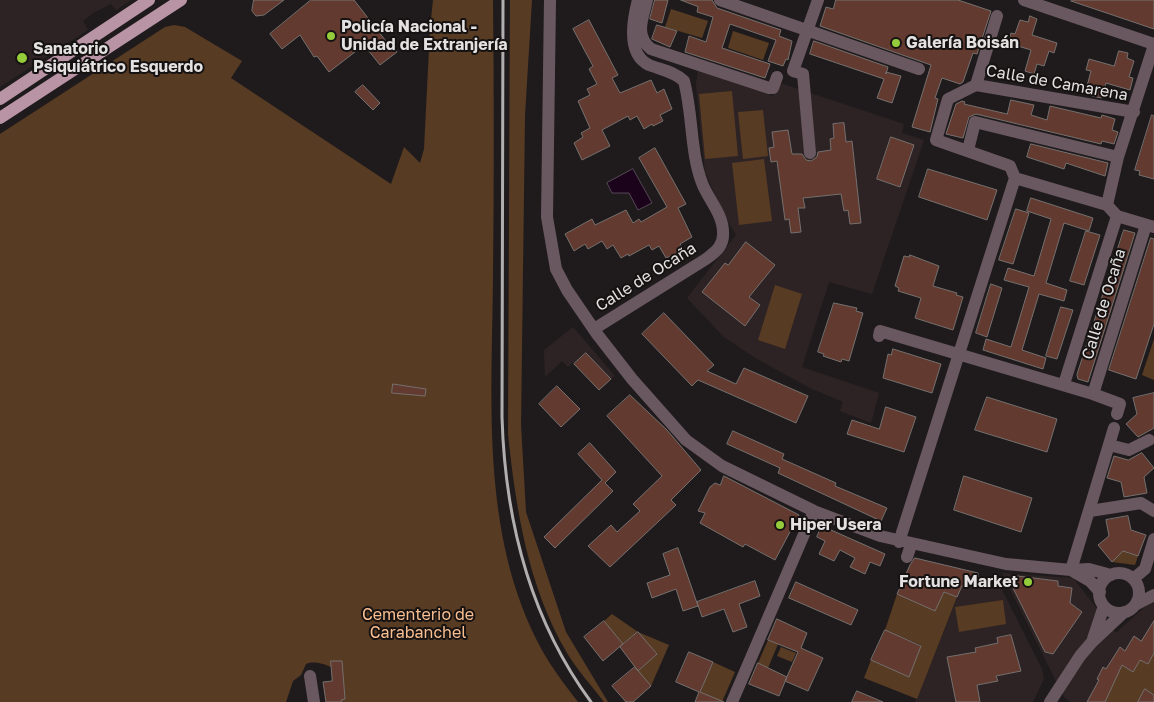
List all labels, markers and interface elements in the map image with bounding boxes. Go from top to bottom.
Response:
place label: Policía Nacional - Unidad de Extranjería [341,17,508,55]
marker: Policía Nacional - Unidad de Extranjería [325,30,337,42]
place label: Galería Boisán [906,33,1019,53]
marker: Galería Boisán [890,37,902,49]
place label: Sanatorio Psiquiátrico Esquerdo [33,39,203,77]
marker: Sanatorio Psiquiátrico Esquerdo [15,51,29,65]
street label: Calle de Camarena [985,61,1129,105]
street label: Calle de Ocaña [592,238,700,316]
street label: Calle de Ocaña [1078,246,1130,362]
place label: Hiper Usera [790,515,881,535]
marker: Hiper Usera [774,519,786,531]
place label: Fortune Market [899,572,1018,592]
marker: Fortune Market [1022,576,1034,588]
park label: Cementerio de Carabanchel [362,605,474,643]

